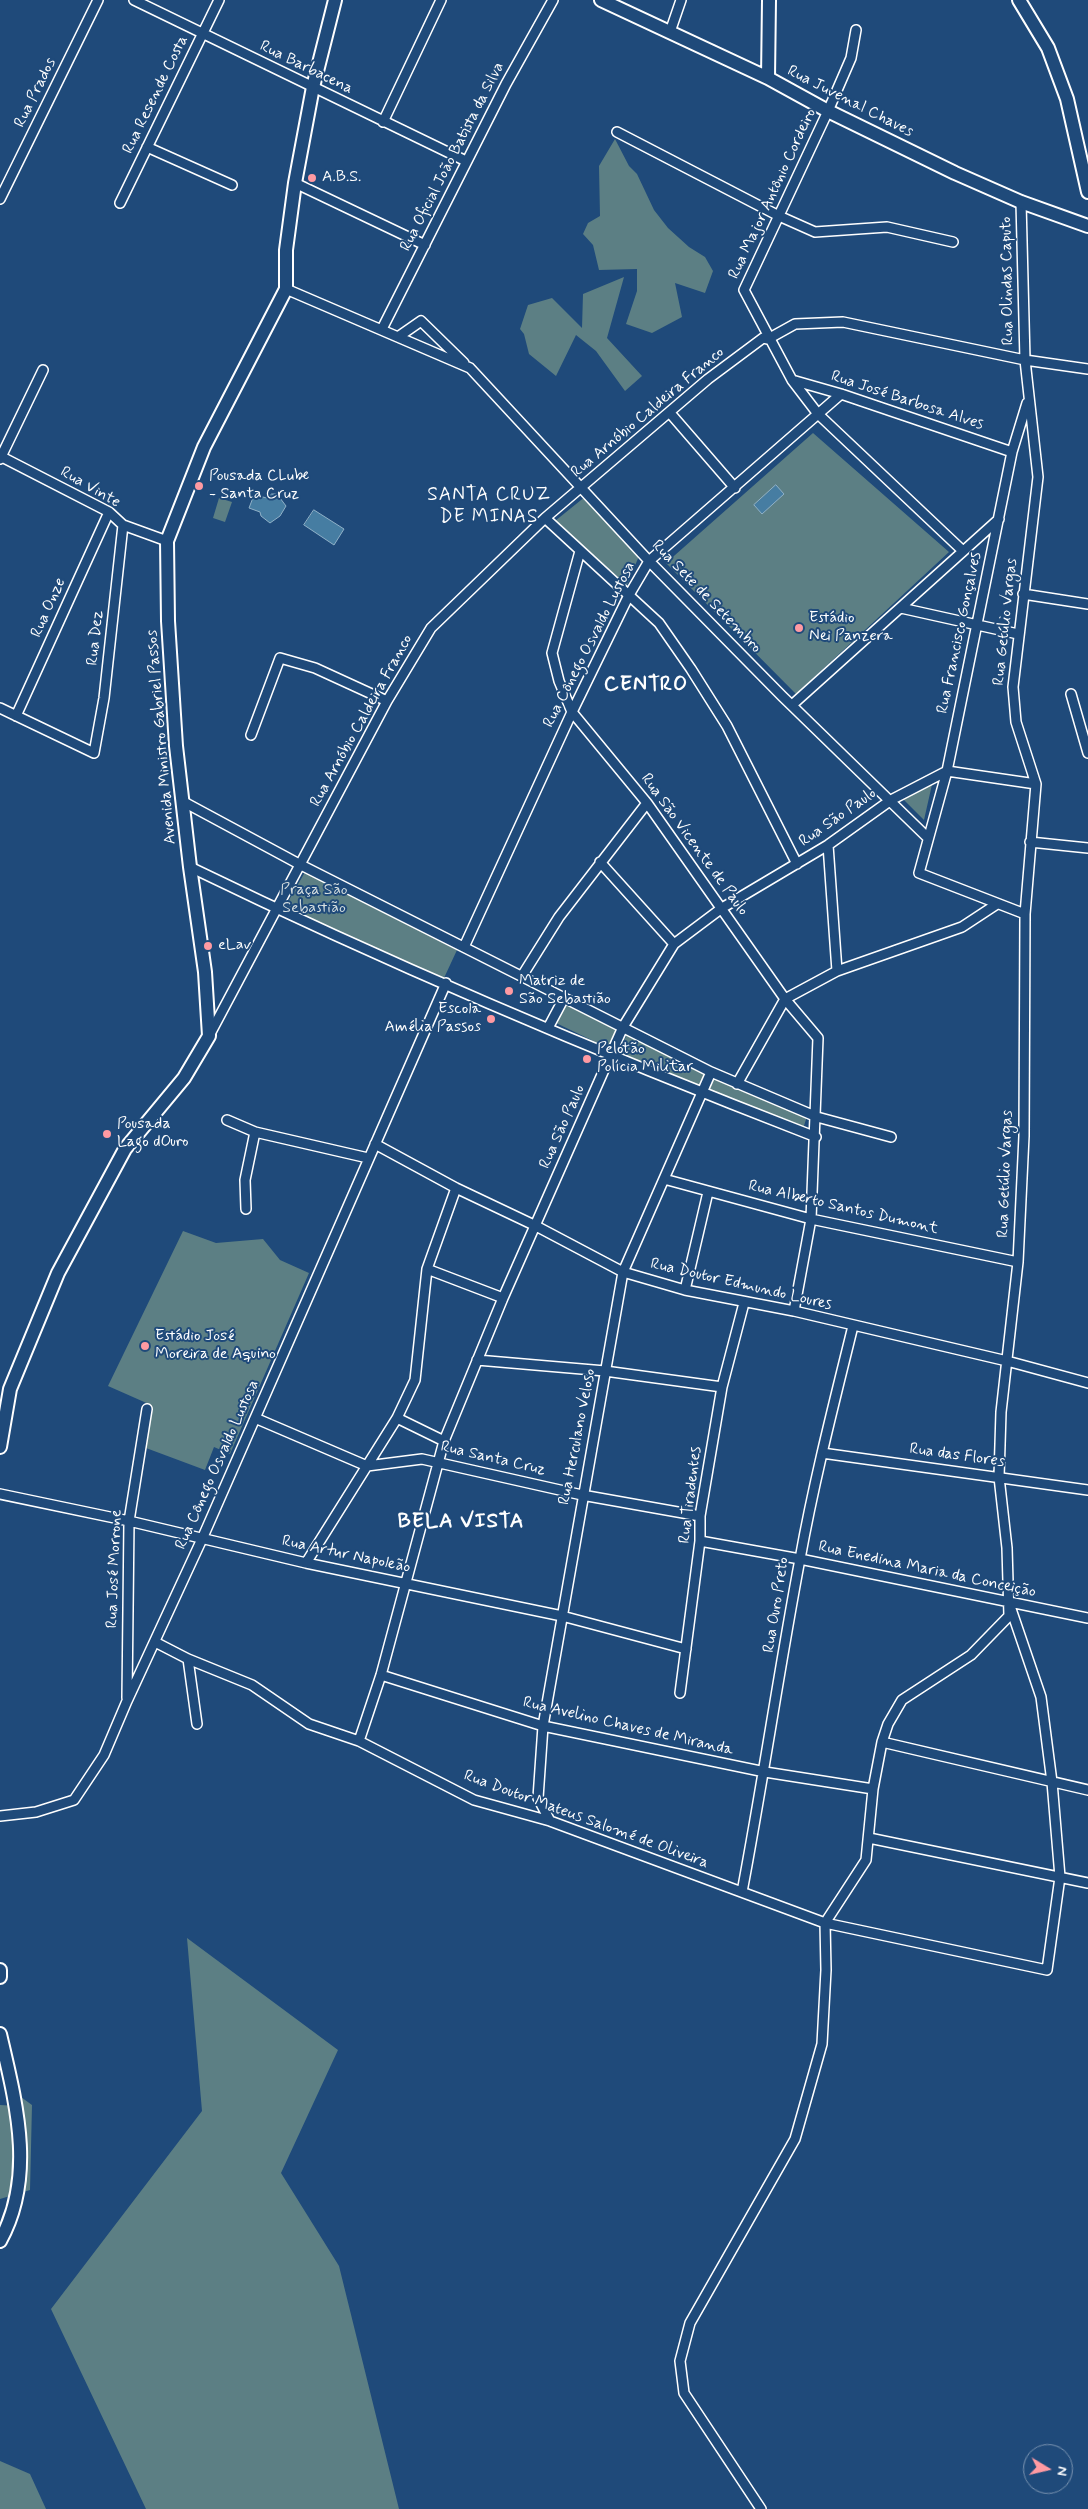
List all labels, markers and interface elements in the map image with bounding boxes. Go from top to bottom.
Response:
street label: Rua Resende Costa [119,33,193,157]
street label: Rua Barbacena [256,37,356,99]
street label: Rua Prados [11,55,61,131]
street label: Rua Oficial João Batista da Silva [397,59,509,255]
street label: Rua Juvenal Chaves [784,62,916,142]
street label: Rua Major Antônio Cordeiro [725,106,821,282]
place label: A.B.S. [322,168,361,188]
marker: A.B.S. [306,172,318,184]
street label: Rua Olindas Caputo [997,216,1019,346]
street label: Rua Arnóbio Caldeira Franco [568,343,728,483]
street label: Rua José Barbosa Alves [828,367,986,435]
street label: Rua Vinte [56,463,124,513]
place label: Pousada CLube - Santa Cruz [209,467,309,505]
marker: Pousada CLube - Santa Cruz [193,480,205,492]
district label: SANTA CRUZ DE MINAS [426,485,552,529]
street label: Rua Sete de Setembro [647,536,765,658]
street label: Rua Francisco Gonçalves [933,550,987,716]
street label: Rua Getúlio Vargas [990,557,1022,687]
street label: Rua Cônego Osvaldo Lustosa [540,559,640,731]
street label: Rua Onze [27,575,71,641]
street label: Rua Dez [84,609,108,667]
place label: Estádio Nei Panzera [809,609,893,647]
marker: Estádio Nei Panzera [793,622,805,634]
street label: Avenida Ministro Gabriel Passos [143,629,181,845]
street label: Rua Arnóbio Caldeira Franco [307,632,417,810]
district label: CENTRO [601,673,691,699]
street label: Rua São Vicente de Paulo [636,770,752,920]
street label: Rua São Paulo [796,784,880,852]
park label: Praça São Sebastião [280,881,348,919]
place label: eLav [218,936,251,956]
marker: eLav [202,940,214,952]
place label: Matriz de São Sebastião [519,972,611,1010]
marker: Matriz de São Sebastião [503,985,515,997]
place label: Escola Amélia Passos [385,1000,481,1038]
marker: Escola Amélia Passos [485,1013,497,1025]
place label: Pelotão Polícia Militar [597,1040,693,1078]
marker: Pelotão Polícia Militar [581,1053,593,1065]
street label: Rua São Paulo [536,1082,590,1172]
street label: Rua Getúlio Vargas [994,1110,1018,1238]
place label: Pousada Lago dOuro [117,1115,189,1153]
marker: Pousada Lago dOuro [101,1128,113,1140]
street label: Rua Alberto Santos Dumont [746,1177,940,1239]
street label: Rua Doutor Edmundo Loures [648,1255,834,1315]
place label: Estádio José Moreira de Aquino [155,1327,276,1365]
marker: Estádio José Moreira de Aquino [139,1340,151,1352]
street label: Rua Herculano Veloso [555,1367,601,1507]
street label: Rua Cônego Osvaldo Lustosa [172,1377,264,1553]
street label: Rua Santa Cruz [439,1438,547,1480]
street label: Rua das Flores [908,1440,1006,1472]
street label: Rua Tiradentes [676,1445,706,1545]
street label: Rua José Morrone [103,1509,127,1629]
district label: BELA VISTA [397,1510,525,1536]
street label: Rua Artur Napoleão [280,1532,412,1578]
street label: Rua Enedina Maria da Conceição [816,1538,1038,1602]
street label: Rua Ouro Preto [760,1556,794,1654]
street label: Rua Avelino Chaves de Miranda [521,1693,735,1761]
street label: Rua Doutor Mateus Salomé de Oliveira [461,1767,711,1873]
north arrow [1023,2444,1073,2494]
text: N [1052,2465,1071,2477]

